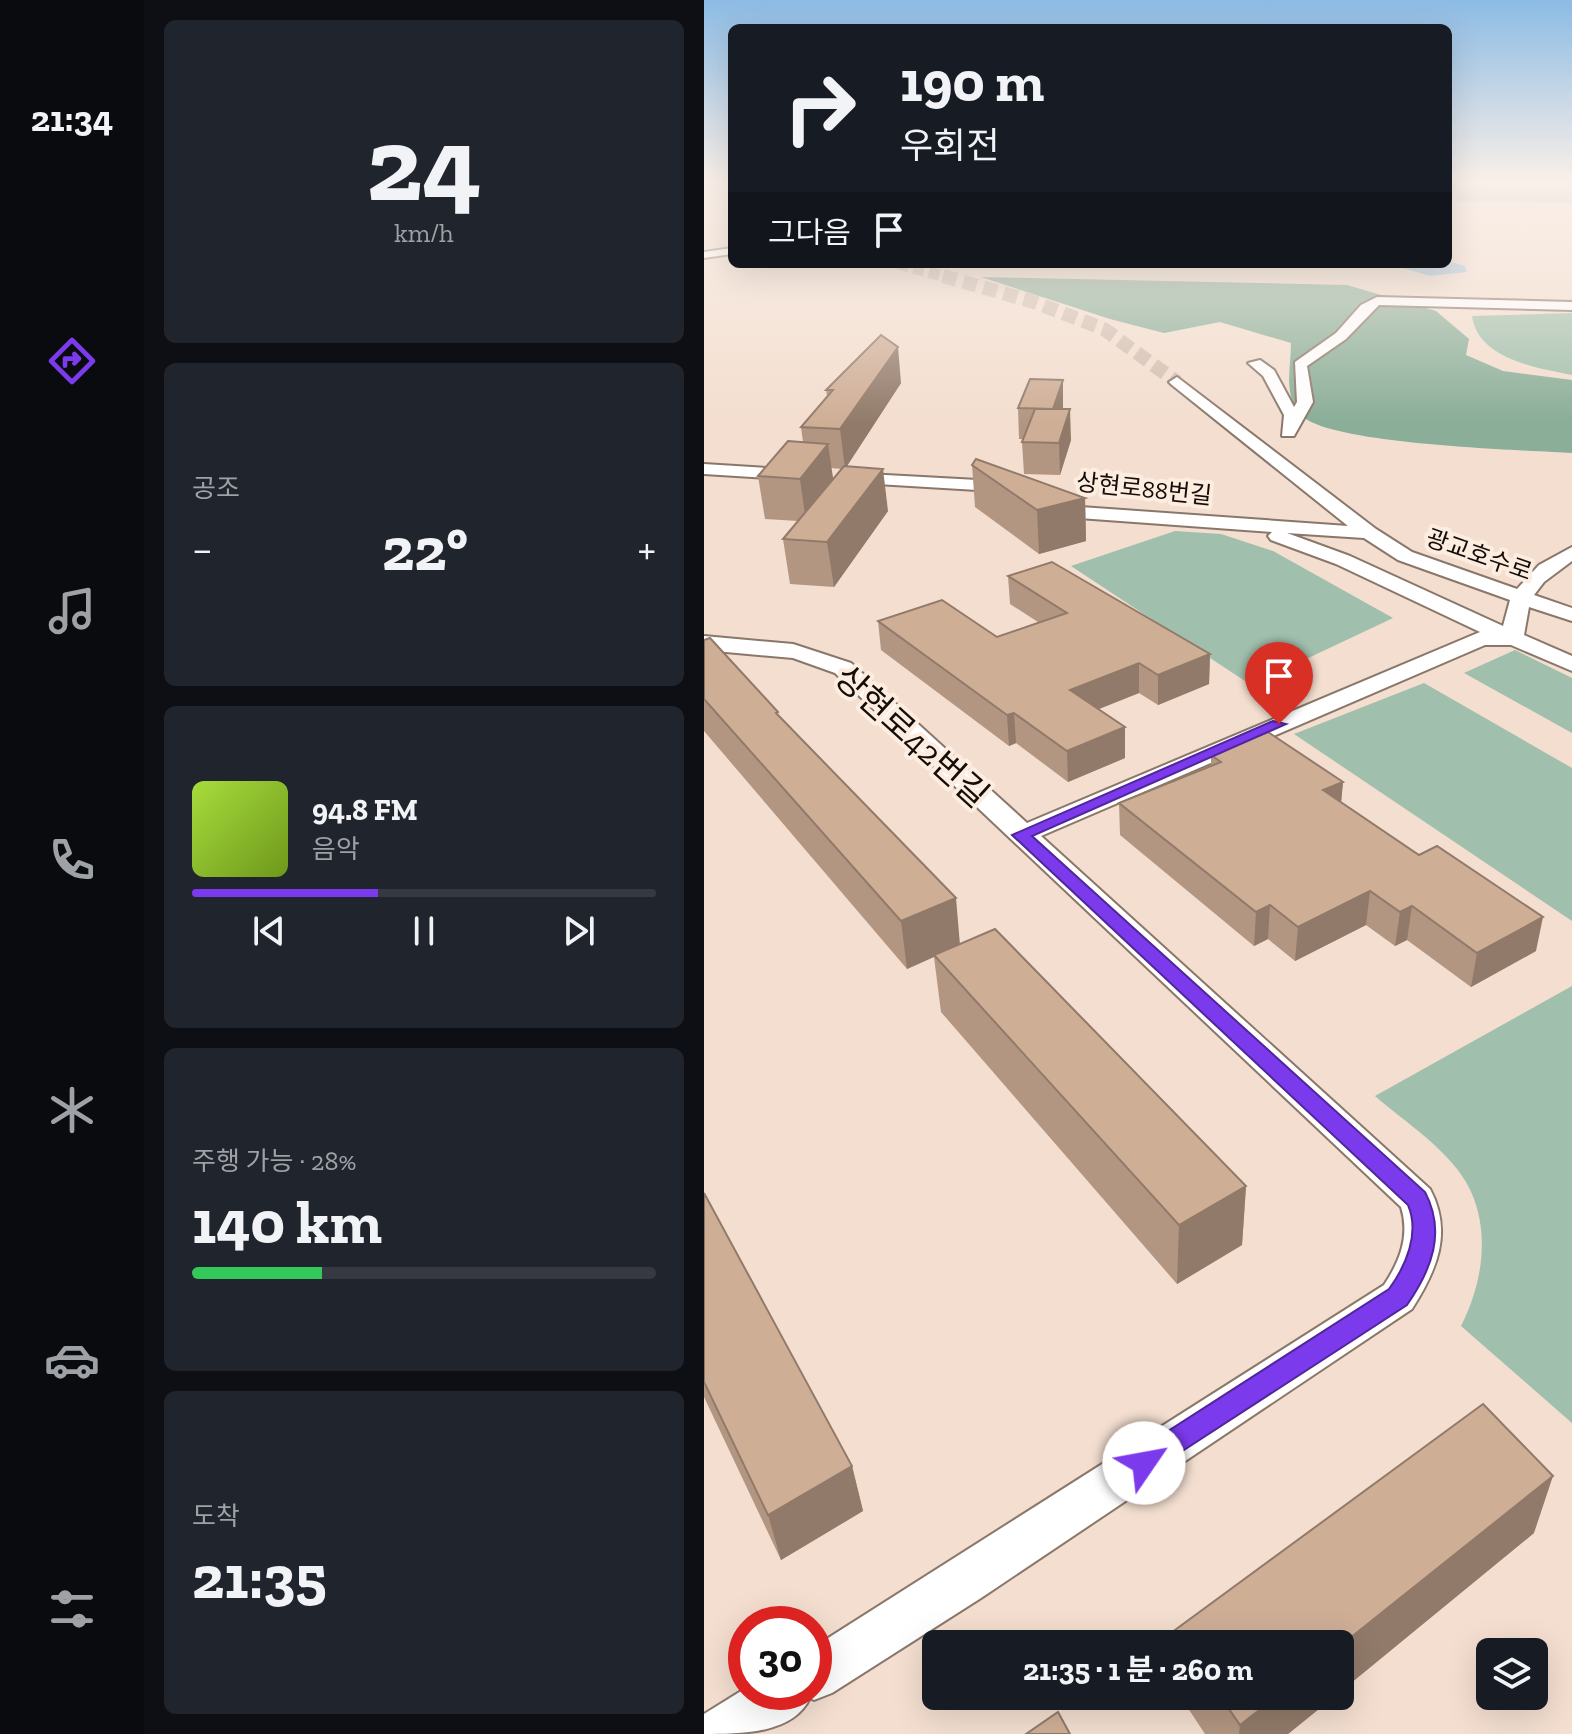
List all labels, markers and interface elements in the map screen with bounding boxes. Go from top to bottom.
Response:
text: 190 m [900,48,1044,115]
icon: right [768,56,872,160]
text: 21:34 [31,97,113,140]
text: 24 [366,102,482,227]
text: 우회전 [900,124,999,167]
icon: arrive [867,208,911,252]
text: 그다음 [768,215,851,251]
text: km/h [394,217,454,249]
icon: directions [44,333,100,389]
street label: 상현로88번길 [1075,467,1213,510]
text: 공조 [192,472,240,504]
text: 22° [382,513,468,585]
text: − [192,522,213,575]
text: + [637,522,656,575]
street label: 광교호수로 [1422,523,1536,586]
icon: music [44,583,100,639]
pin [1245,642,1313,724]
icon: arrive [1257,654,1301,698]
street label: 상현로42번길 [827,657,997,816]
text: 94.8 FM [312,792,418,828]
icon: phone [44,832,100,888]
text: 음악 [312,833,360,865]
icon: previous [247,909,291,953]
icon: pause [402,909,446,953]
icon: next [557,909,601,953]
icon: climate [44,1082,100,1138]
text: 주행 가능 · 28% [192,1145,356,1177]
text: 140 km [192,1186,382,1258]
icon: car [44,1332,100,1388]
position arrow [1102,1421,1186,1505]
text: 도착 [192,1500,240,1532]
text: 21:35 [192,1541,327,1613]
icon: filters [44,1581,100,1637]
speed limit sign: 30 [728,1606,832,1710]
map controls [1476,1638,1548,1710]
button: layers [1476,1638,1548,1710]
text: 21:35 · 1 분 · 260 m [1023,1652,1253,1688]

